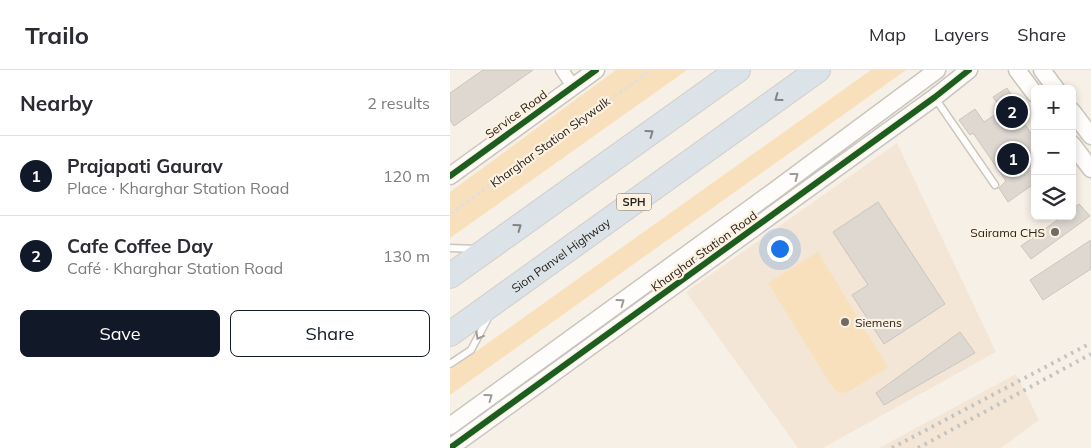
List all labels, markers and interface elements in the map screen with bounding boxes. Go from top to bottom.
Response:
text: Trailo [25,20,89,50]
text: Map [869,23,906,46]
text: Layers [934,23,989,46]
text: Share [1017,23,1066,46]
map controls [1031,85,1076,220]
button: + [1031,85,1076,130]
street label: Service Road [482,87,550,141]
text: Nearby [20,90,93,116]
one-way arrow [775,92,784,102]
text: 2 results [367,93,430,113]
street label: Kharghar Station Skywalk [487,93,614,191]
pin: 2 [996,93,1028,131]
one-way arrow [644,130,654,139]
button: − [1031,130,1076,175]
pin: 1 [997,140,1029,178]
text: Prajapati Gaurav [67,154,223,178]
text: 1 [31,166,41,186]
text: 120 m [383,166,430,186]
one-way arrow [789,173,799,182]
button: layers [1031,175,1076,220]
text: Place · Kharghar Station Road [67,178,289,198]
road number: SPH [616,194,652,210]
street label: Kharghar Station Road [648,207,760,295]
street label: Sion Panvel Highway [508,214,613,295]
one-way arrow [512,224,522,233]
place label: Sairama CHS [970,225,1045,240]
marker: Sairama CHS [1049,226,1061,238]
text: Cafe Coffee Day [67,234,213,258]
your location [767,236,793,262]
text: 2 [31,246,41,266]
text: 130 m [383,246,430,266]
text: Café · Kharghar Station Road [67,258,283,278]
one-way arrow [615,299,625,308]
button: Save [20,310,220,357]
button: Share [230,310,430,357]
place label: Siemens [855,315,902,330]
marker: Siemens [839,316,851,328]
one-way arrow [475,330,485,339]
one-way arrow [484,394,493,404]

